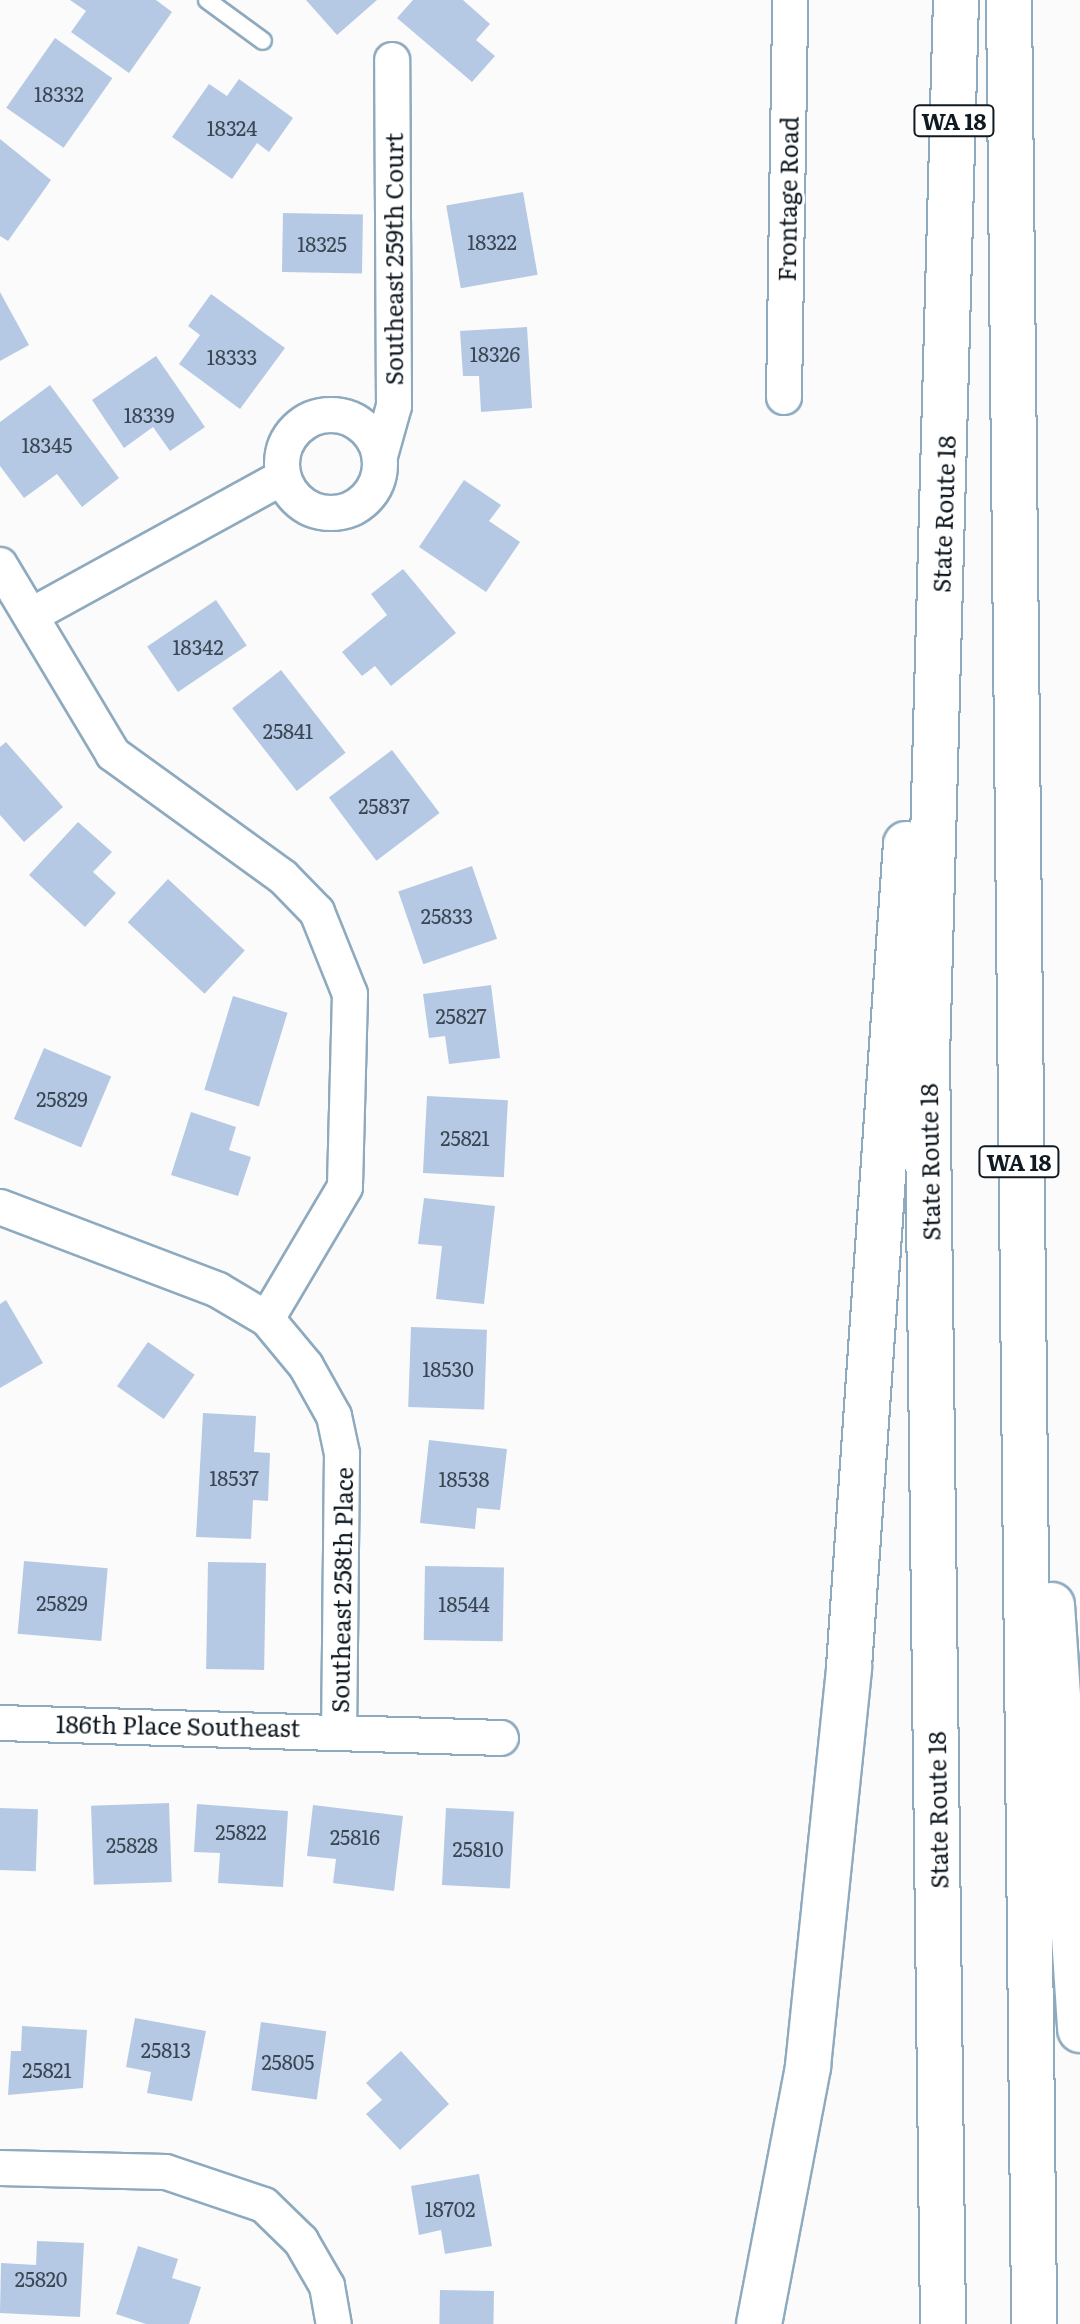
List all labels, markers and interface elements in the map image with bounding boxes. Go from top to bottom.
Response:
house number: 18332 [34,81,84,105]
road number: WA 18 [912,103,996,139]
house number: 18324 [207,115,257,139]
street label: Frontage Road [771,116,803,282]
street label: Southeast 259th Court [379,133,407,385]
house number: 18322 [467,229,517,253]
house number: 18325 [297,231,347,255]
house number: 18326 [470,341,520,365]
house number: 18333 [207,344,257,368]
house number: 18339 [124,402,174,426]
house number: 18345 [21,432,73,456]
street label: State Route 18 [926,435,960,593]
house number: 18342 [172,634,224,658]
house number: 25841 [263,718,313,742]
house number: 25837 [358,793,410,817]
house number: 25833 [421,903,473,927]
house number: 25827 [435,1003,487,1027]
street label: State Route 18 [913,1083,945,1241]
house number: 25829 [36,1086,88,1110]
house number: 25821 [440,1125,490,1149]
road number: WA 18 [977,1144,1061,1180]
house number: 18530 [422,1356,474,1380]
house number: 18537 [209,1465,259,1489]
house number: 18538 [438,1466,490,1490]
street label: Southeast 258th Place [324,1467,358,1713]
house number: 25829 [36,1590,88,1614]
house number: 18544 [438,1591,490,1615]
street label: 186th Place Southeast [56,1708,300,1742]
street label: State Route 18 [921,1731,953,1889]
house number: 25822 [215,1819,267,1843]
house number: 25816 [330,1824,380,1848]
house number: 25828 [106,1832,158,1856]
house number: 25810 [452,1836,504,1860]
house number: 25813 [141,2037,191,2061]
house number: 25805 [261,2049,315,2073]
house number: 25821 [22,2057,72,2081]
house number: 18702 [425,2196,475,2220]
house number: 25820 [15,2266,67,2290]

